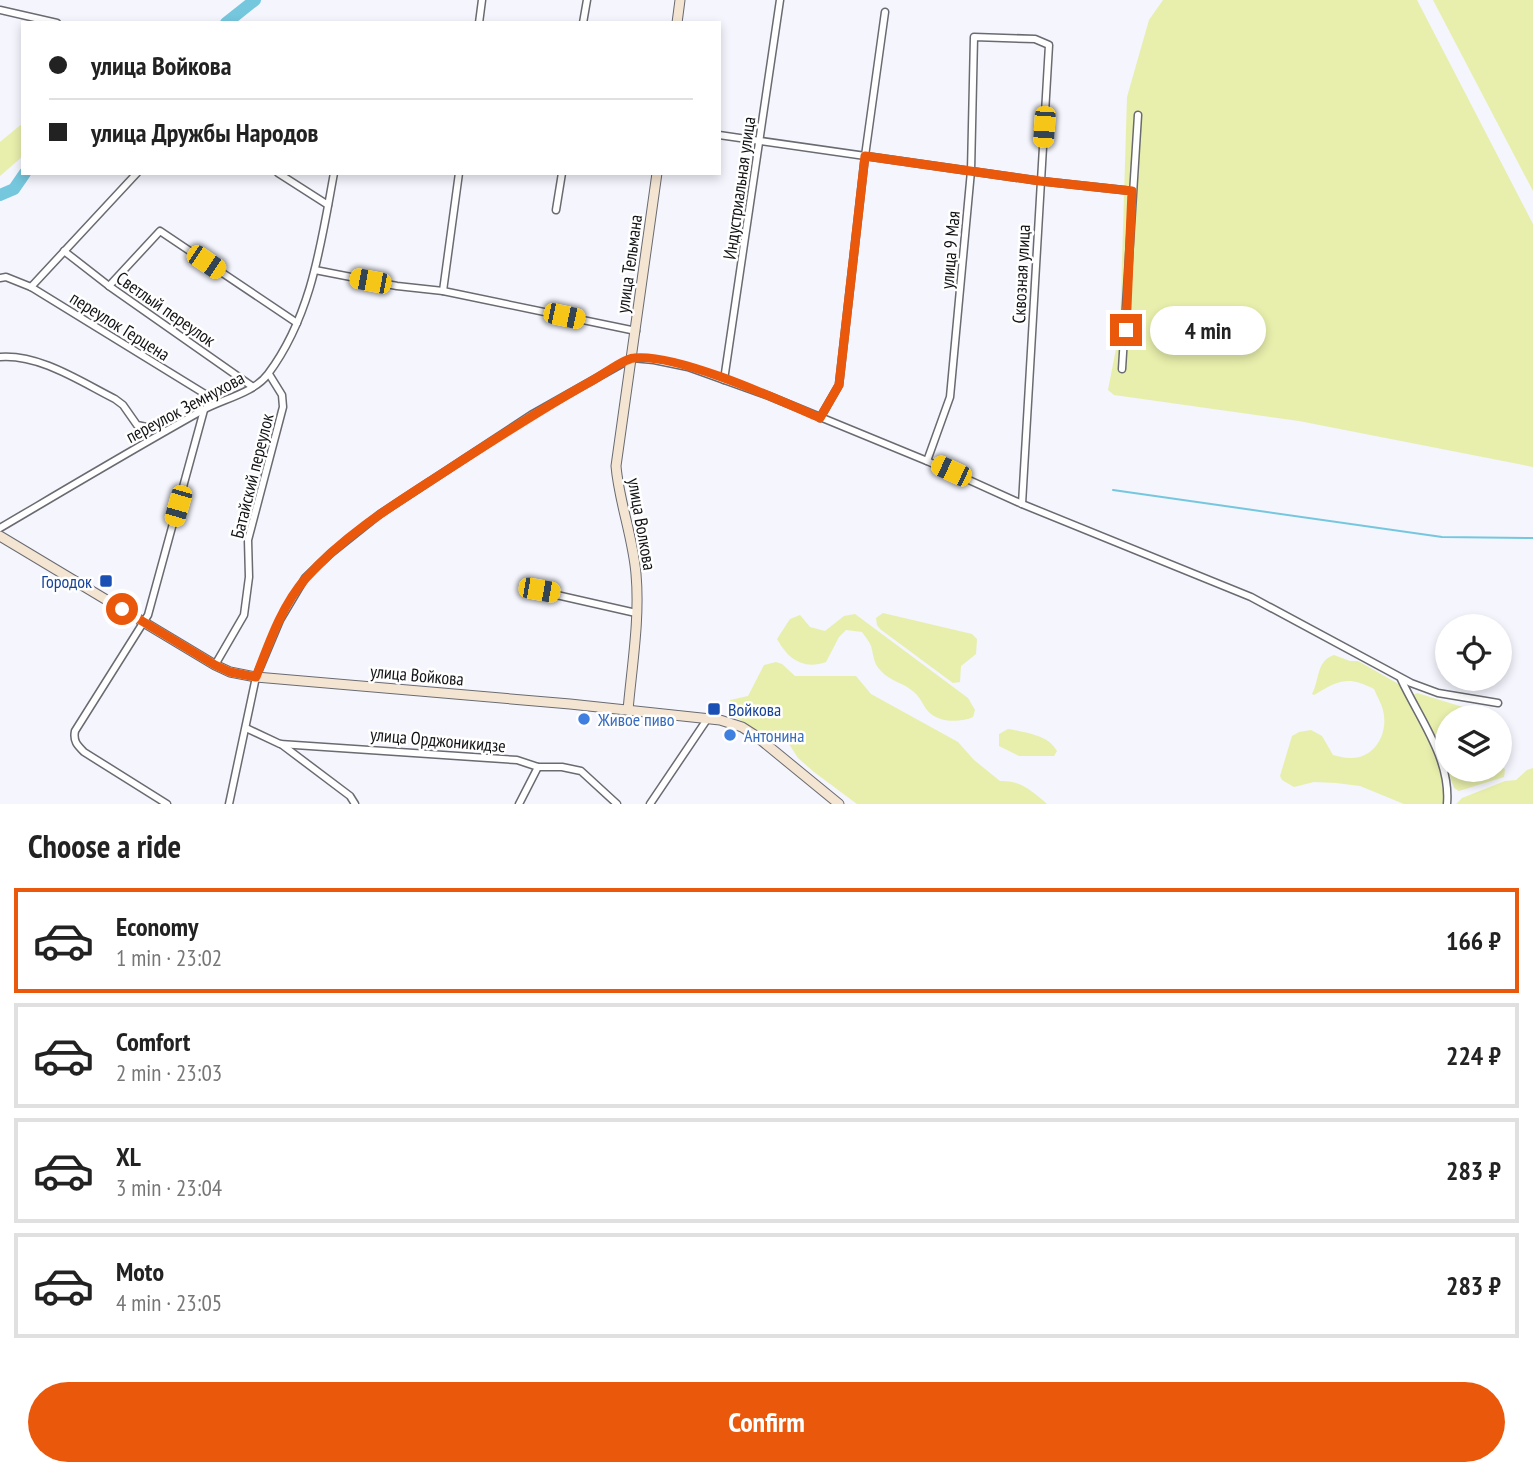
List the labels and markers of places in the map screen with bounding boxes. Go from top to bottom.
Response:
place label: Городок [41,570,92,593]
marker: Городок [98,573,114,589]
place label: Войкова [728,698,781,721]
marker: Войкова [706,701,722,717]
place label: Живое пиво [597,708,675,731]
marker: Живое пиво [576,711,592,727]
place label: Антонина [744,724,804,747]
marker: Антонина [722,727,738,743]

